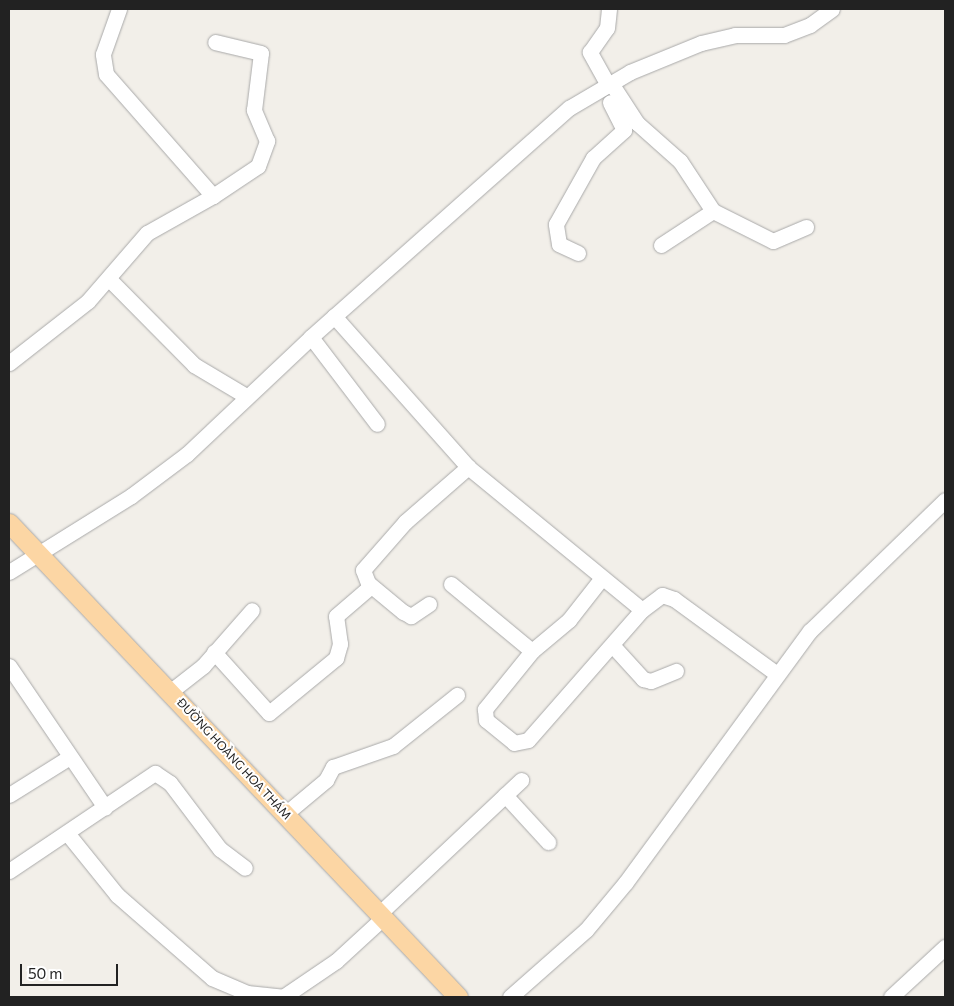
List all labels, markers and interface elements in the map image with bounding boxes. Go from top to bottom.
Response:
street label: ĐƯỜNG HOÀNG HOA THÁM [174,695,294,823]
scale bar [22,954,120,986]
text: 50 m [28,964,62,982]

